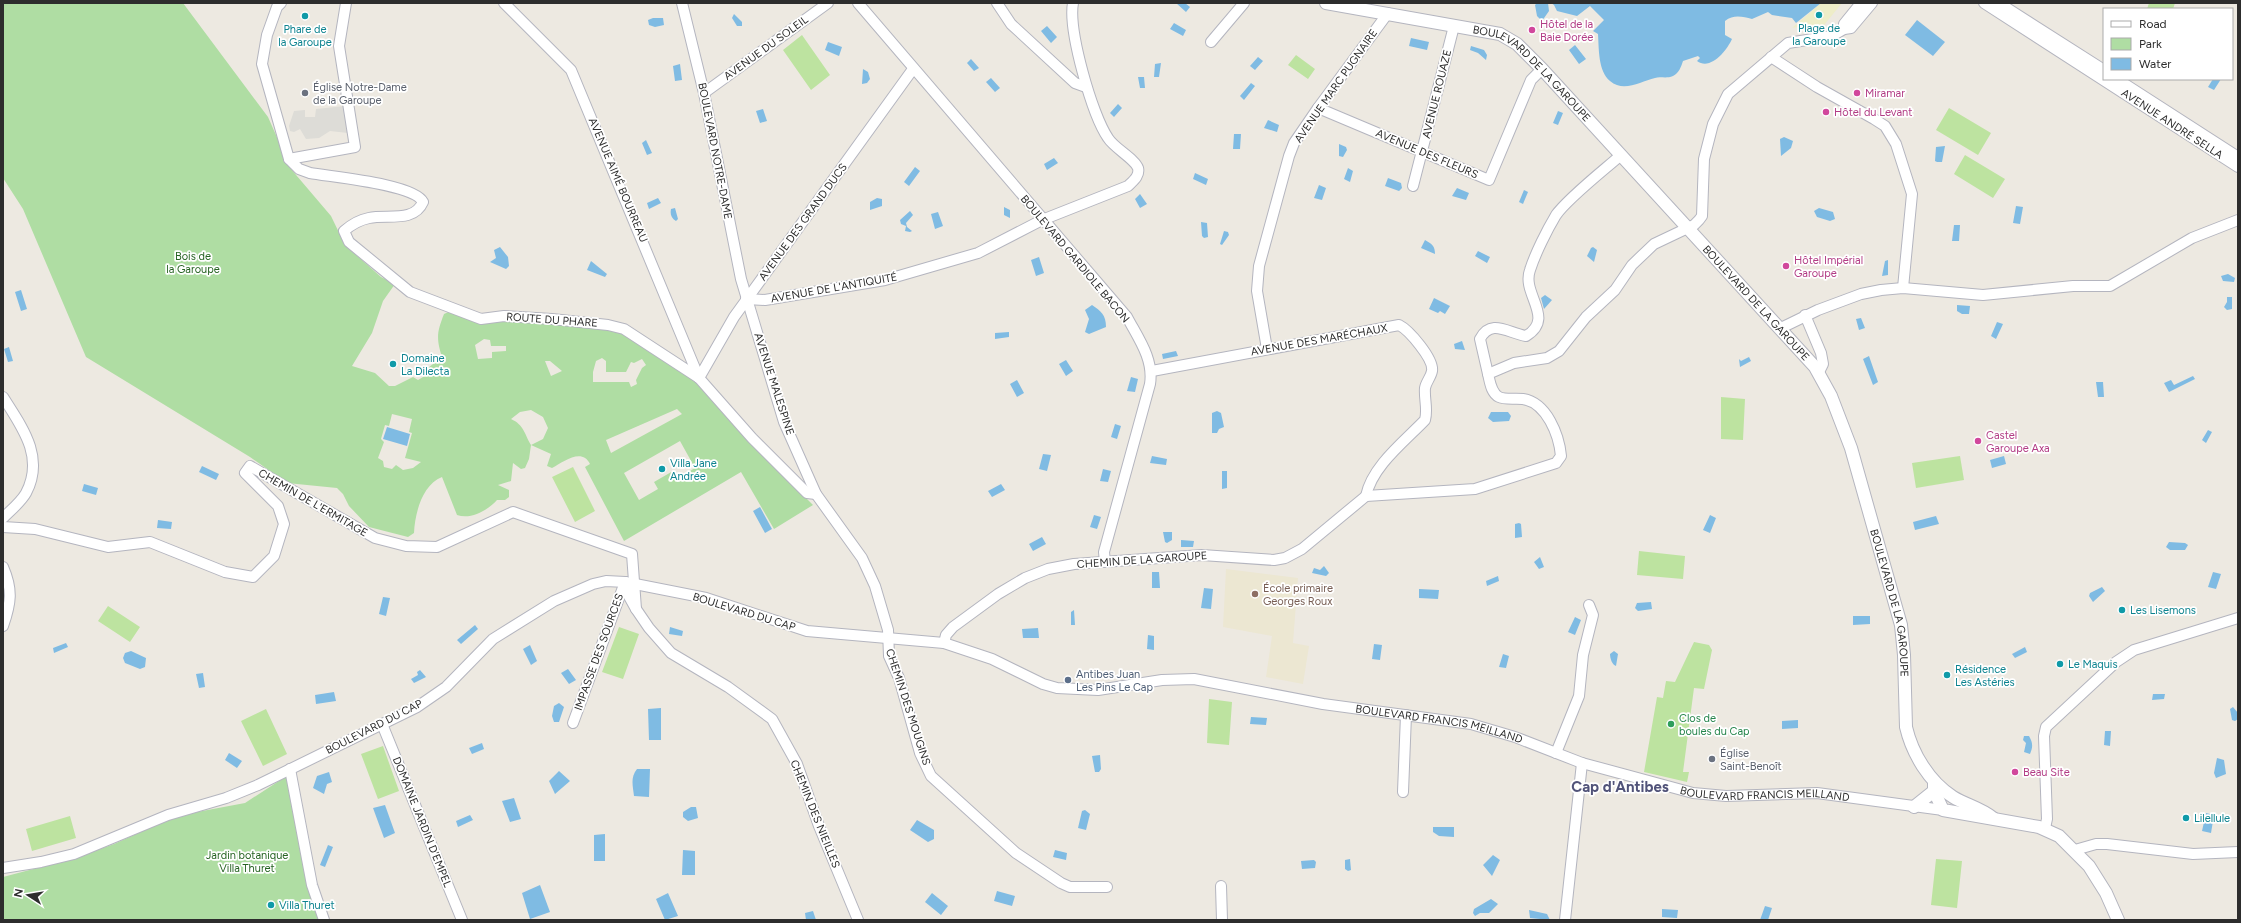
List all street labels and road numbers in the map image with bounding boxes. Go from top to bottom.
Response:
street label: AVENUE DU SOLEIL [721,13,811,83]
street label: BOULEVARD DE LA GAROUPE [1472,23,1593,124]
street label: AVENUE MARC PUGNAIRE [1292,27,1380,145]
street label: AVENUE ROUAZE [1420,48,1454,140]
street label: BOULEVARD NOTRE-DAME [695,82,735,220]
street label: AVENUE ANDRÉ SELLA [2119,86,2226,162]
street label: AVENUE AIMÉ BOURREAU [586,116,650,244]
street label: AVENUE DES FLEURS [1374,127,1480,182]
street label: AVENUE DES GRAND DUCS [756,161,850,283]
street label: BOULEVARD GARDIOLE BACON [1018,193,1132,325]
street label: BOULEVARD DE LA GAROUPE [1700,243,1812,363]
street label: AVENUE DE L'ANTIQUITÉ [770,270,898,306]
street label: ROUTE DU PHARE [506,310,598,330]
street label: AVENUE DES MARÉCHAUX [1250,322,1389,358]
street label: AVENUE MALESPINE [751,331,797,437]
street label: CHEMIN DE L'ERMITAGE [256,466,370,540]
street label: BOULEVARD DE LA GAROUPE [1868,527,1911,677]
street label: CHEMIN DE LA GAROUPE [1076,549,1208,571]
street label: BOULEVARD DU CAP [691,590,798,634]
street label: IMPASSE DES SOURCES [572,592,626,712]
street label: CHEMIN DES MOUGINS [883,647,933,767]
street label: BOULEVARD DU CAP [323,697,425,757]
street label: BOULEVARD FRANCIS MEILLAND [1355,702,1525,746]
street label: DOMAINE JARDIN D'EMPEL [390,755,454,889]
street label: CHEMIN DES NIEILLES [787,758,843,870]
street label: BOULEVARD FRANCIS MEILLAND [1679,783,1851,804]

